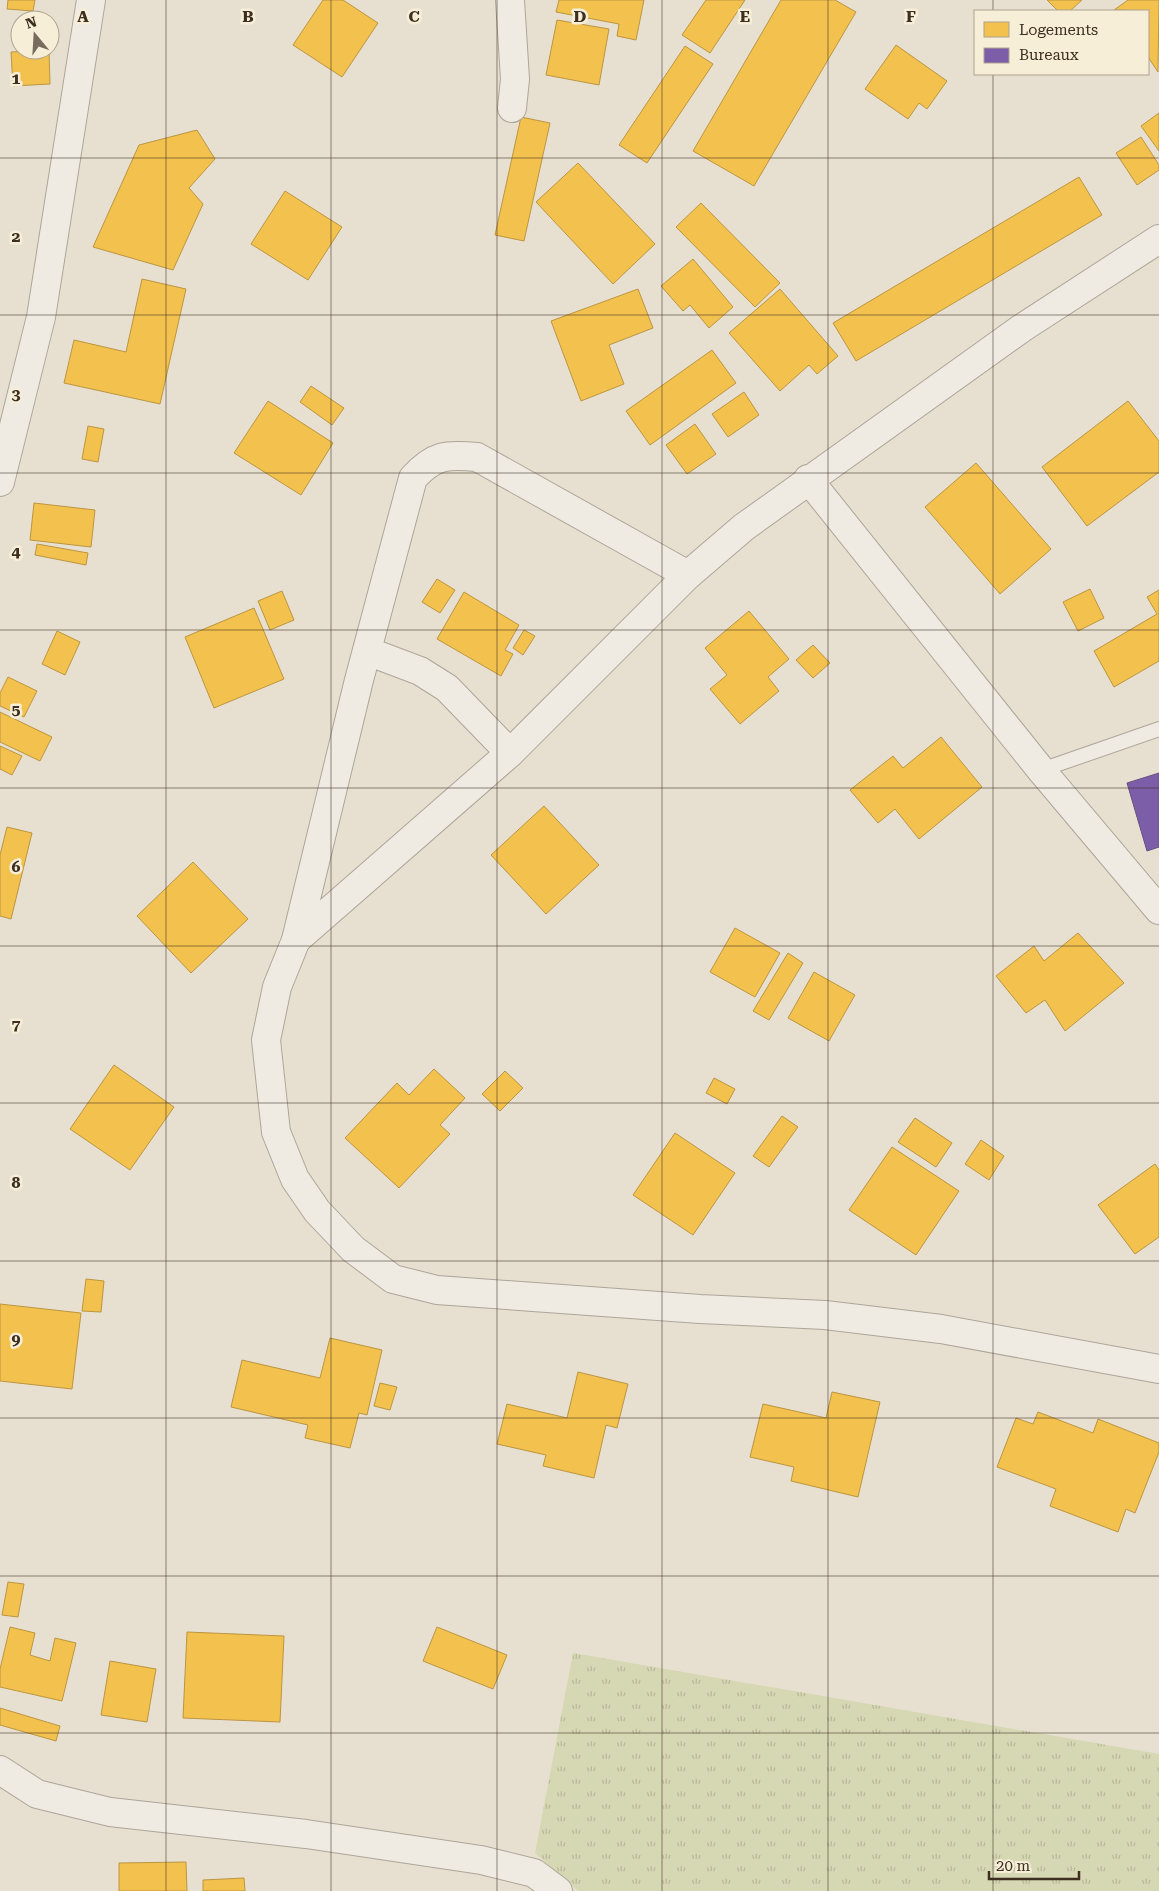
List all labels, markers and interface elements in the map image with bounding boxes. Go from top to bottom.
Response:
text: A [77,7,89,26]
text: B [242,7,254,26]
text: C [408,7,420,26]
text: D [574,7,587,26]
text: E [740,7,750,26]
text: F [906,7,916,26]
north arrow [10,10,60,60]
legend [974,10,1149,75]
text: N [23,13,39,32]
text: Logements [1019,21,1098,39]
text: Bureaux [1019,46,1079,64]
text: 1 [12,69,21,88]
text: 2 [12,227,21,246]
text: 3 [12,385,21,404]
text: 4 [12,542,21,561]
text: 5 [12,700,21,719]
text: 6 [12,857,21,876]
text: 7 [12,1015,21,1034]
text: 8 [12,1173,21,1192]
text: 9 [12,1330,21,1349]
scale bar [989,1848,1079,1880]
text: 20 m [996,1857,1031,1875]

